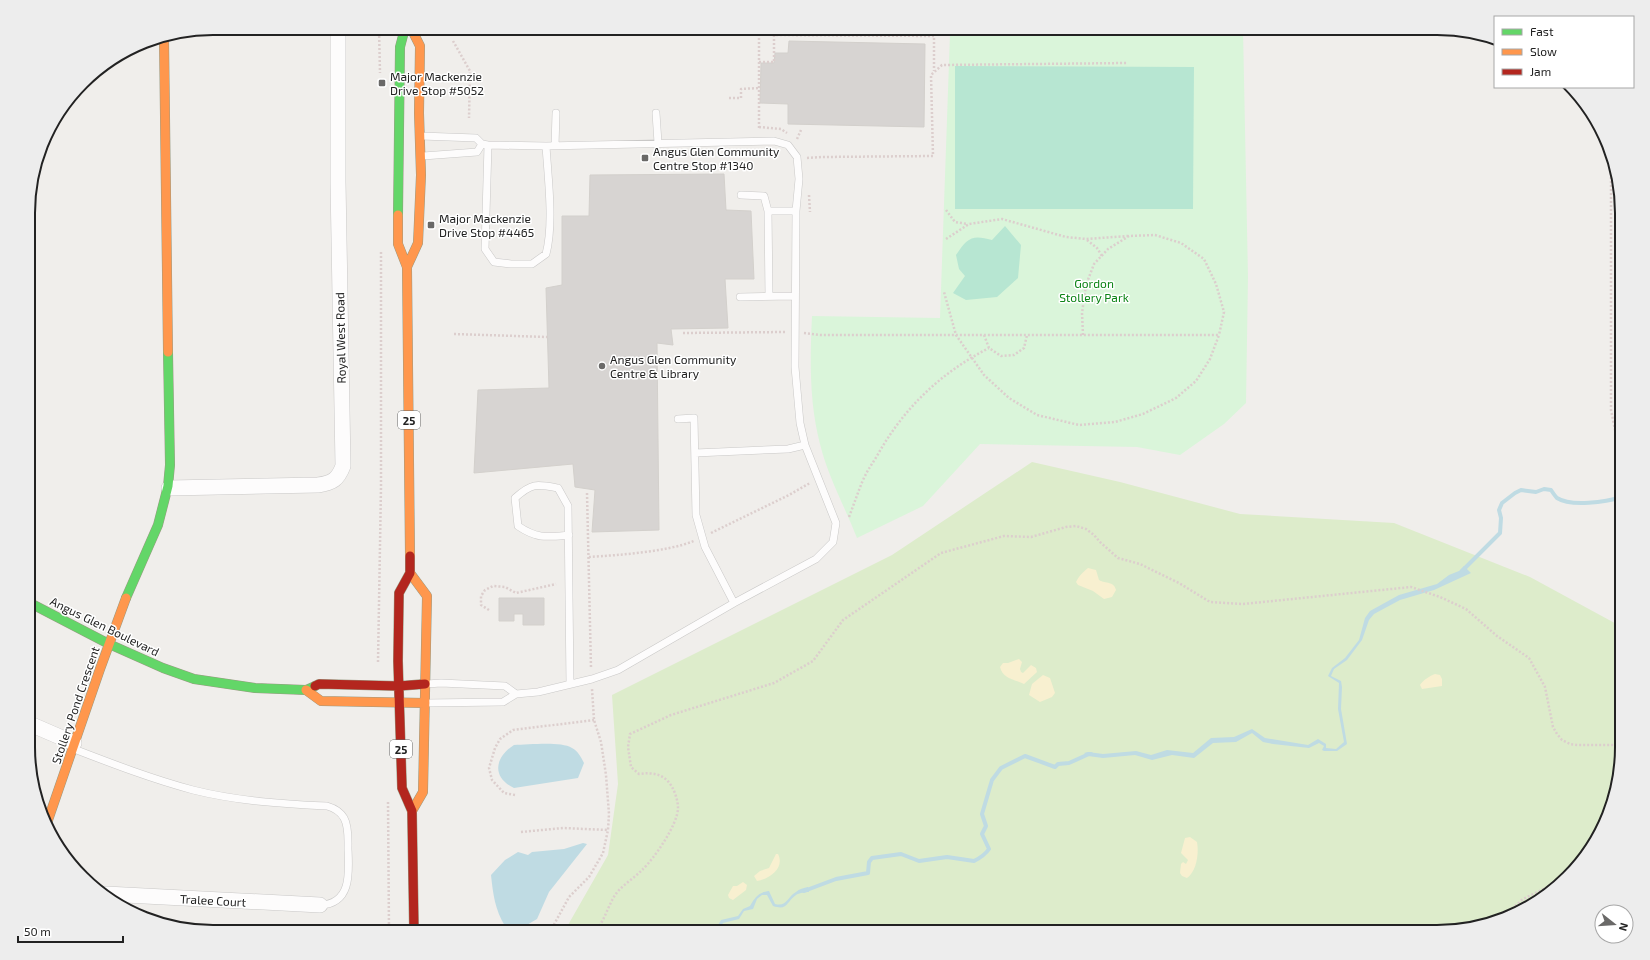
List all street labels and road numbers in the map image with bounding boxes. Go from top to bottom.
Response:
street label: Royal West Road [332,292,348,384]
road number: 25 [398,411,420,429]
street label: Angus Glen Boulevard [48,594,162,658]
street label: Stollery Pond Crescent [48,644,102,766]
road number: 25 [390,740,412,758]
street label: Tralee Court [180,891,247,909]

